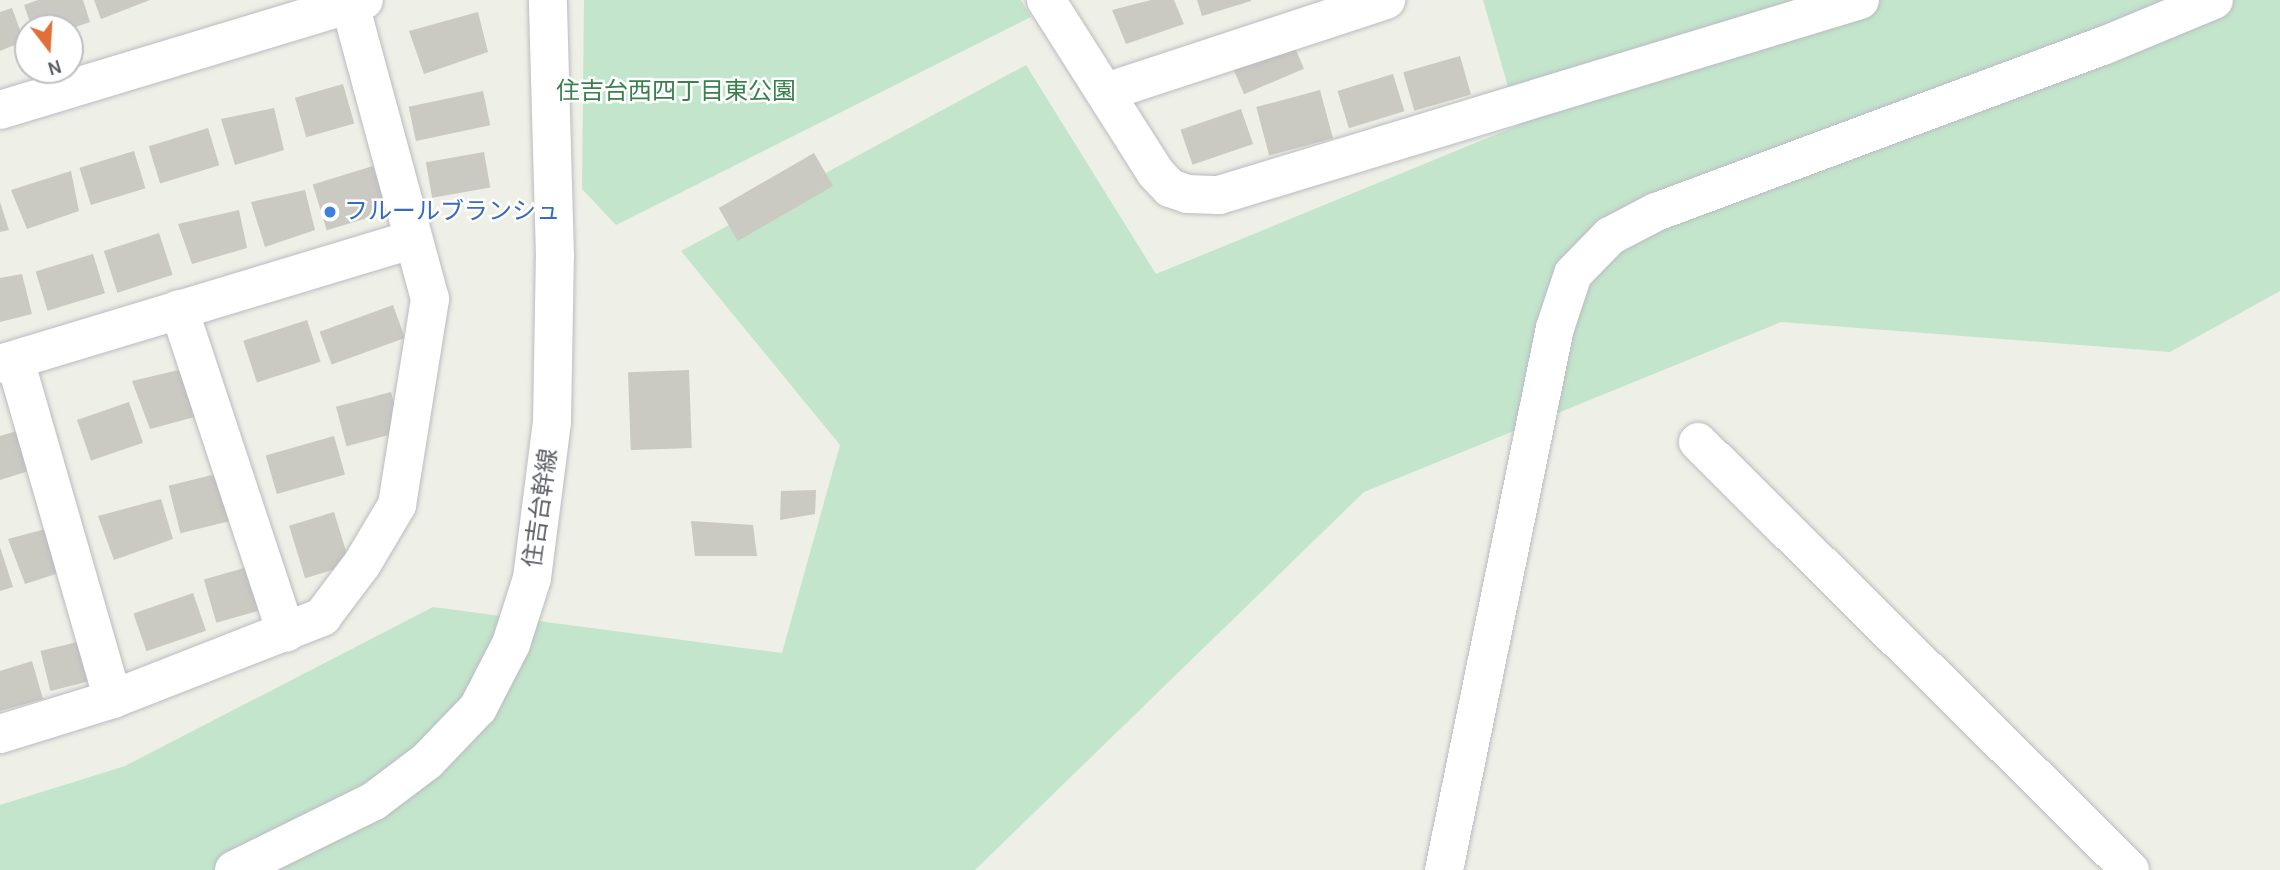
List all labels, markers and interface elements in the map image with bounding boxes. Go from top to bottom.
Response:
north arrow [14,14,84,84]
text: N [45,55,64,80]
park label: 住吉台西四丁目東公園 [556,78,796,106]
place label: フルールブランシュ [344,198,560,226]
marker: フルールブランシュ [322,204,338,220]
street label: 住吉台幹線 [518,447,564,569]

